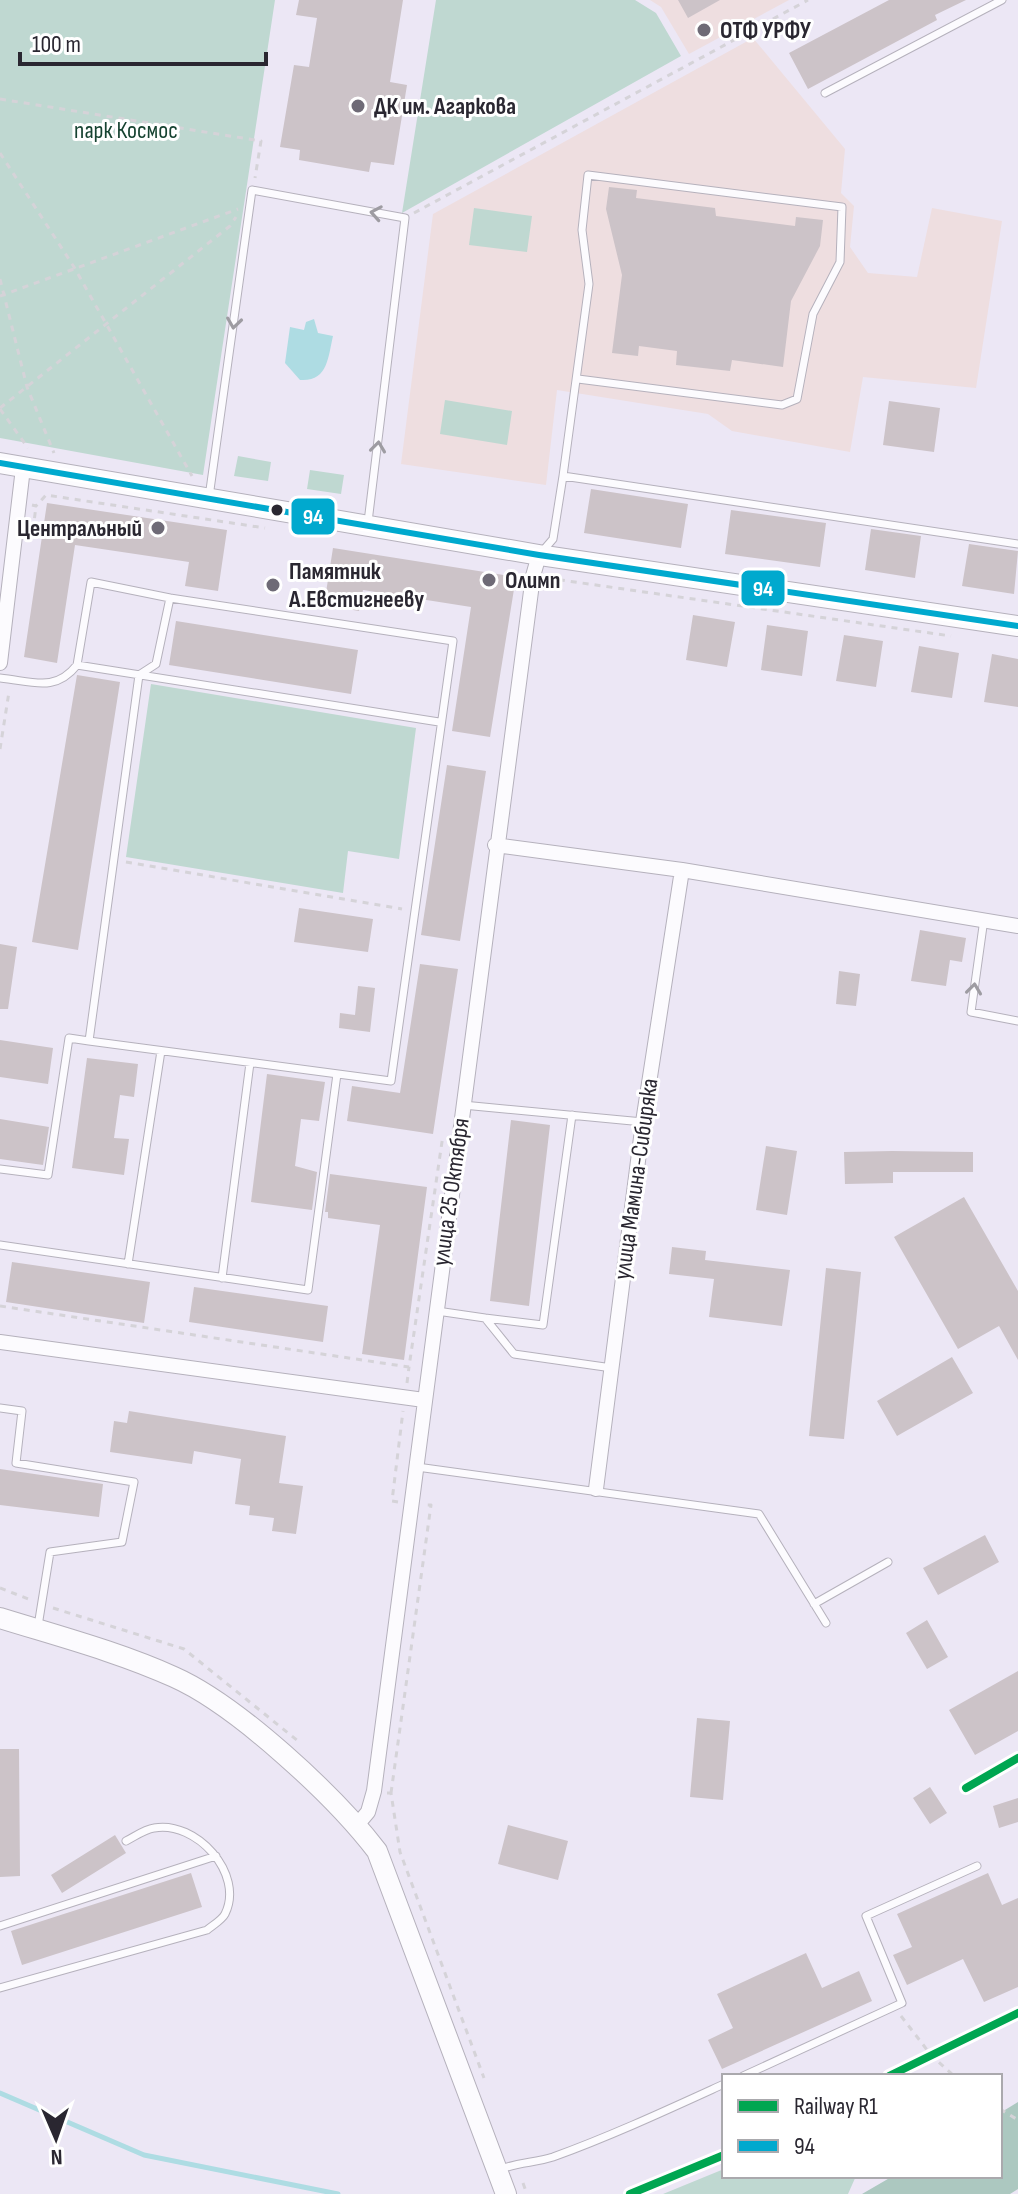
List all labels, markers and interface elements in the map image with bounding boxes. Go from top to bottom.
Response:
scale bar [20,16,266,66]
place label: ОТФ УРФУ [720,16,812,45]
marker: ОТФ УРФУ [695,21,713,39]
text: 100 m [32,30,81,59]
place label: ДК им. Агаркова [374,92,516,121]
marker: ДК им. Агаркова [349,97,367,115]
park label: парк Космос [74,116,178,145]
one-way arrow [370,205,383,222]
one-way arrow [226,316,243,330]
one-way arrow [370,440,387,453]
line badge: 94 [290,497,336,536]
unlabelled marker [269,502,285,518]
text: 94 [303,504,323,531]
place label: Центральный [17,514,142,543]
marker: Центральный [149,519,167,537]
place label: Памятник А.Евстигнееву [288,557,424,614]
place label: Олимп [505,566,560,595]
line badge: 94 [740,569,786,607]
marker: Олимп [480,571,498,589]
marker: Памятник А.Евстигнееву [264,576,282,594]
text: 94 [753,576,773,603]
one-way arrow [966,982,983,995]
street label: улица Мамина-Сибиряка [608,1076,664,1282]
street label: улица 25 Октября [426,1116,476,1268]
legend [722,2074,1002,2178]
text: Railway R1 [794,2092,878,2121]
north arrow [16,2098,96,2178]
text: 94 [794,2132,815,2161]
text: N [50,2143,63,2170]

